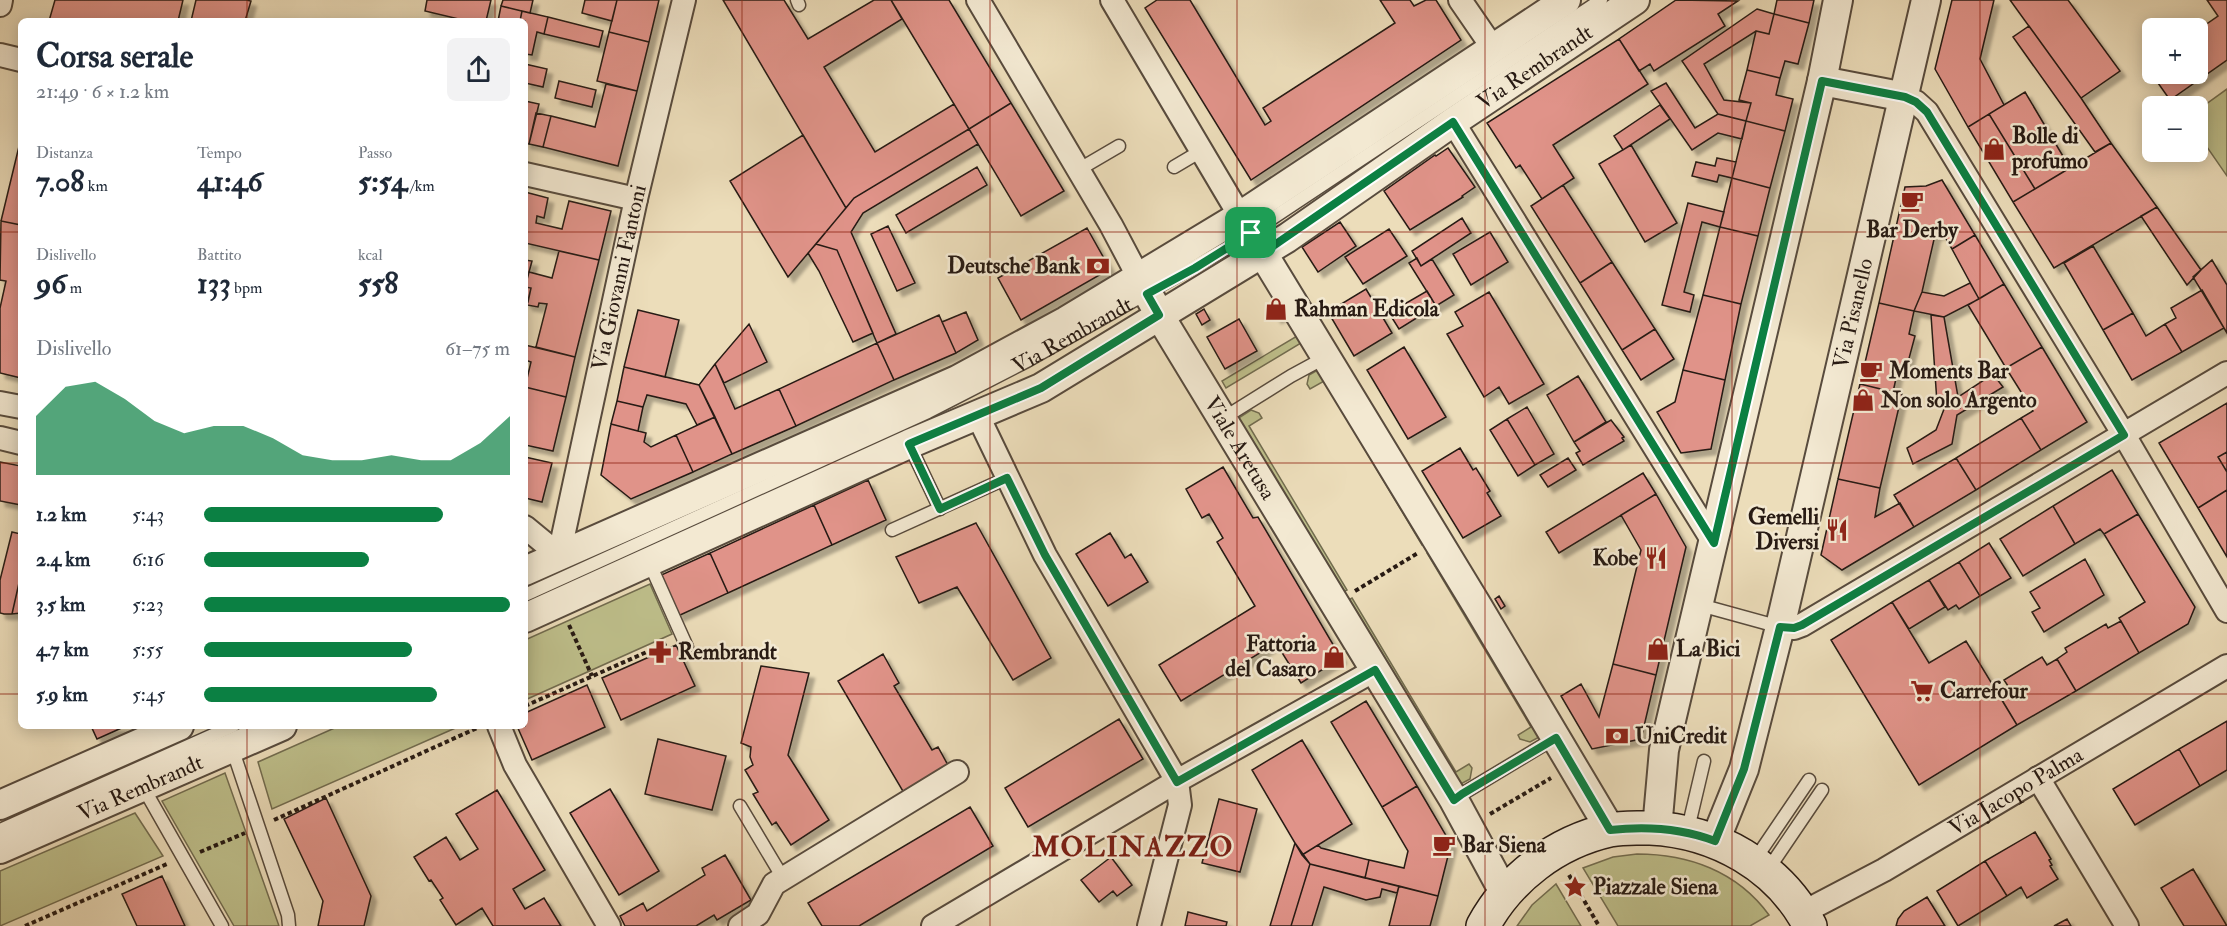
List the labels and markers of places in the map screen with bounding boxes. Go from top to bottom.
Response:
place label: Bolle di profumo [2011,122,2088,176]
shop icon: Bolle di profumo [1981,136,2007,162]
cafe icon: Bar Derby [1899,188,1925,214]
pin [1225,207,1276,258]
place label: Bar Derby [1866,216,1959,245]
place label: Deutsche Bank [947,252,1080,280]
bank icon: Deutsche Bank [1085,253,1111,279]
place label: Rahman Edicola [1294,295,1440,323]
shop icon: Rahman Edicola [1263,296,1289,322]
place label: Moments Bar [1888,357,2010,385]
cafe icon: Moments Bar [1858,358,1884,384]
place label: Non solo Argento [1880,386,2037,415]
shop icon: Non solo Argento [1850,387,1876,413]
place label: Gemelli Diversi [1748,503,1819,556]
restaurant icon: Gemelli Diversi [1824,517,1850,543]
place label: Kobe [1592,544,1639,572]
restaurant icon: Kobe [1643,545,1669,571]
place label: Fattoria del Casaro [1225,630,1317,683]
place label: La Bici [1676,635,1741,663]
shop icon: La Bici [1645,636,1671,662]
place label: Rembrandt [678,638,778,666]
pharmacy icon: Rembrandt [647,639,673,665]
shop icon: Fattoria del Casaro [1321,644,1347,670]
place label: Carrefour [1940,677,2029,705]
supermarket icon: Carrefour [1909,678,1935,704]
place label: UniCredit [1635,722,1728,750]
bank icon: UniCredit [1604,723,1630,749]
place label: Bar Siena [1462,831,1547,859]
cafe icon: Bar Siena [1431,832,1457,858]
place label: Piazzale Siena [1593,873,1719,901]
place icon: Piazzale Siena [1562,874,1588,900]

